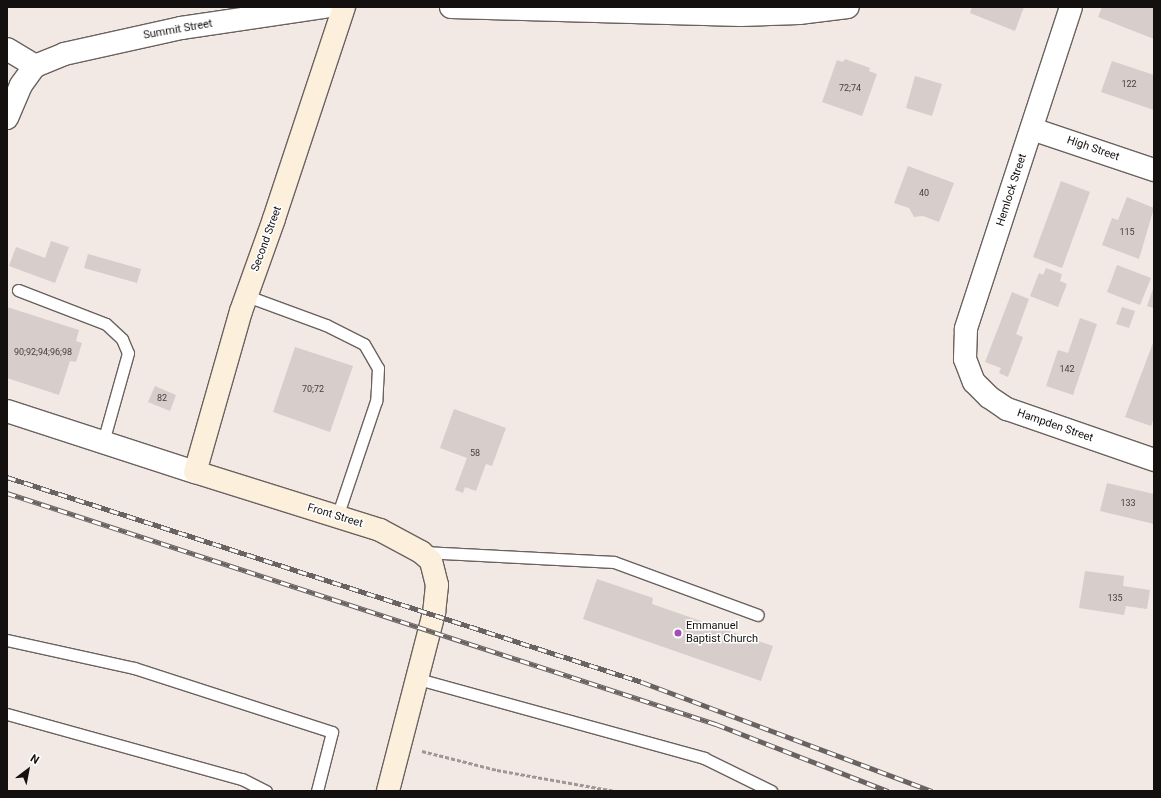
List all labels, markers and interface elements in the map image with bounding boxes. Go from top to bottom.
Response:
street label: Summit Street [142,17,214,43]
house number: 122 [1121,79,1137,89]
house number: 72;74 [839,83,861,93]
street label: High Street [1065,134,1121,164]
street label: Hemlock Street [994,152,1030,228]
house number: 40 [919,188,929,198]
street label: Second Street [249,205,285,273]
house number: 115 [1119,227,1135,237]
house number: 90;92;94;96;98 [14,347,72,357]
house number: 142 [1059,364,1075,374]
house number: 70;72 [302,384,324,394]
house number: 82 [157,393,167,403]
street label: Hampden Street [1015,407,1095,445]
house number: 58 [470,448,480,458]
house number: 133 [1120,498,1136,508]
street label: Front Street [306,501,364,531]
house number: 135 [1107,593,1123,603]
place label: Emmanuel Baptist Church [686,620,758,646]
marker: Emmanuel Baptist Church [673,628,683,638]
north arrow [8,750,48,790]
text: N [28,752,41,767]

